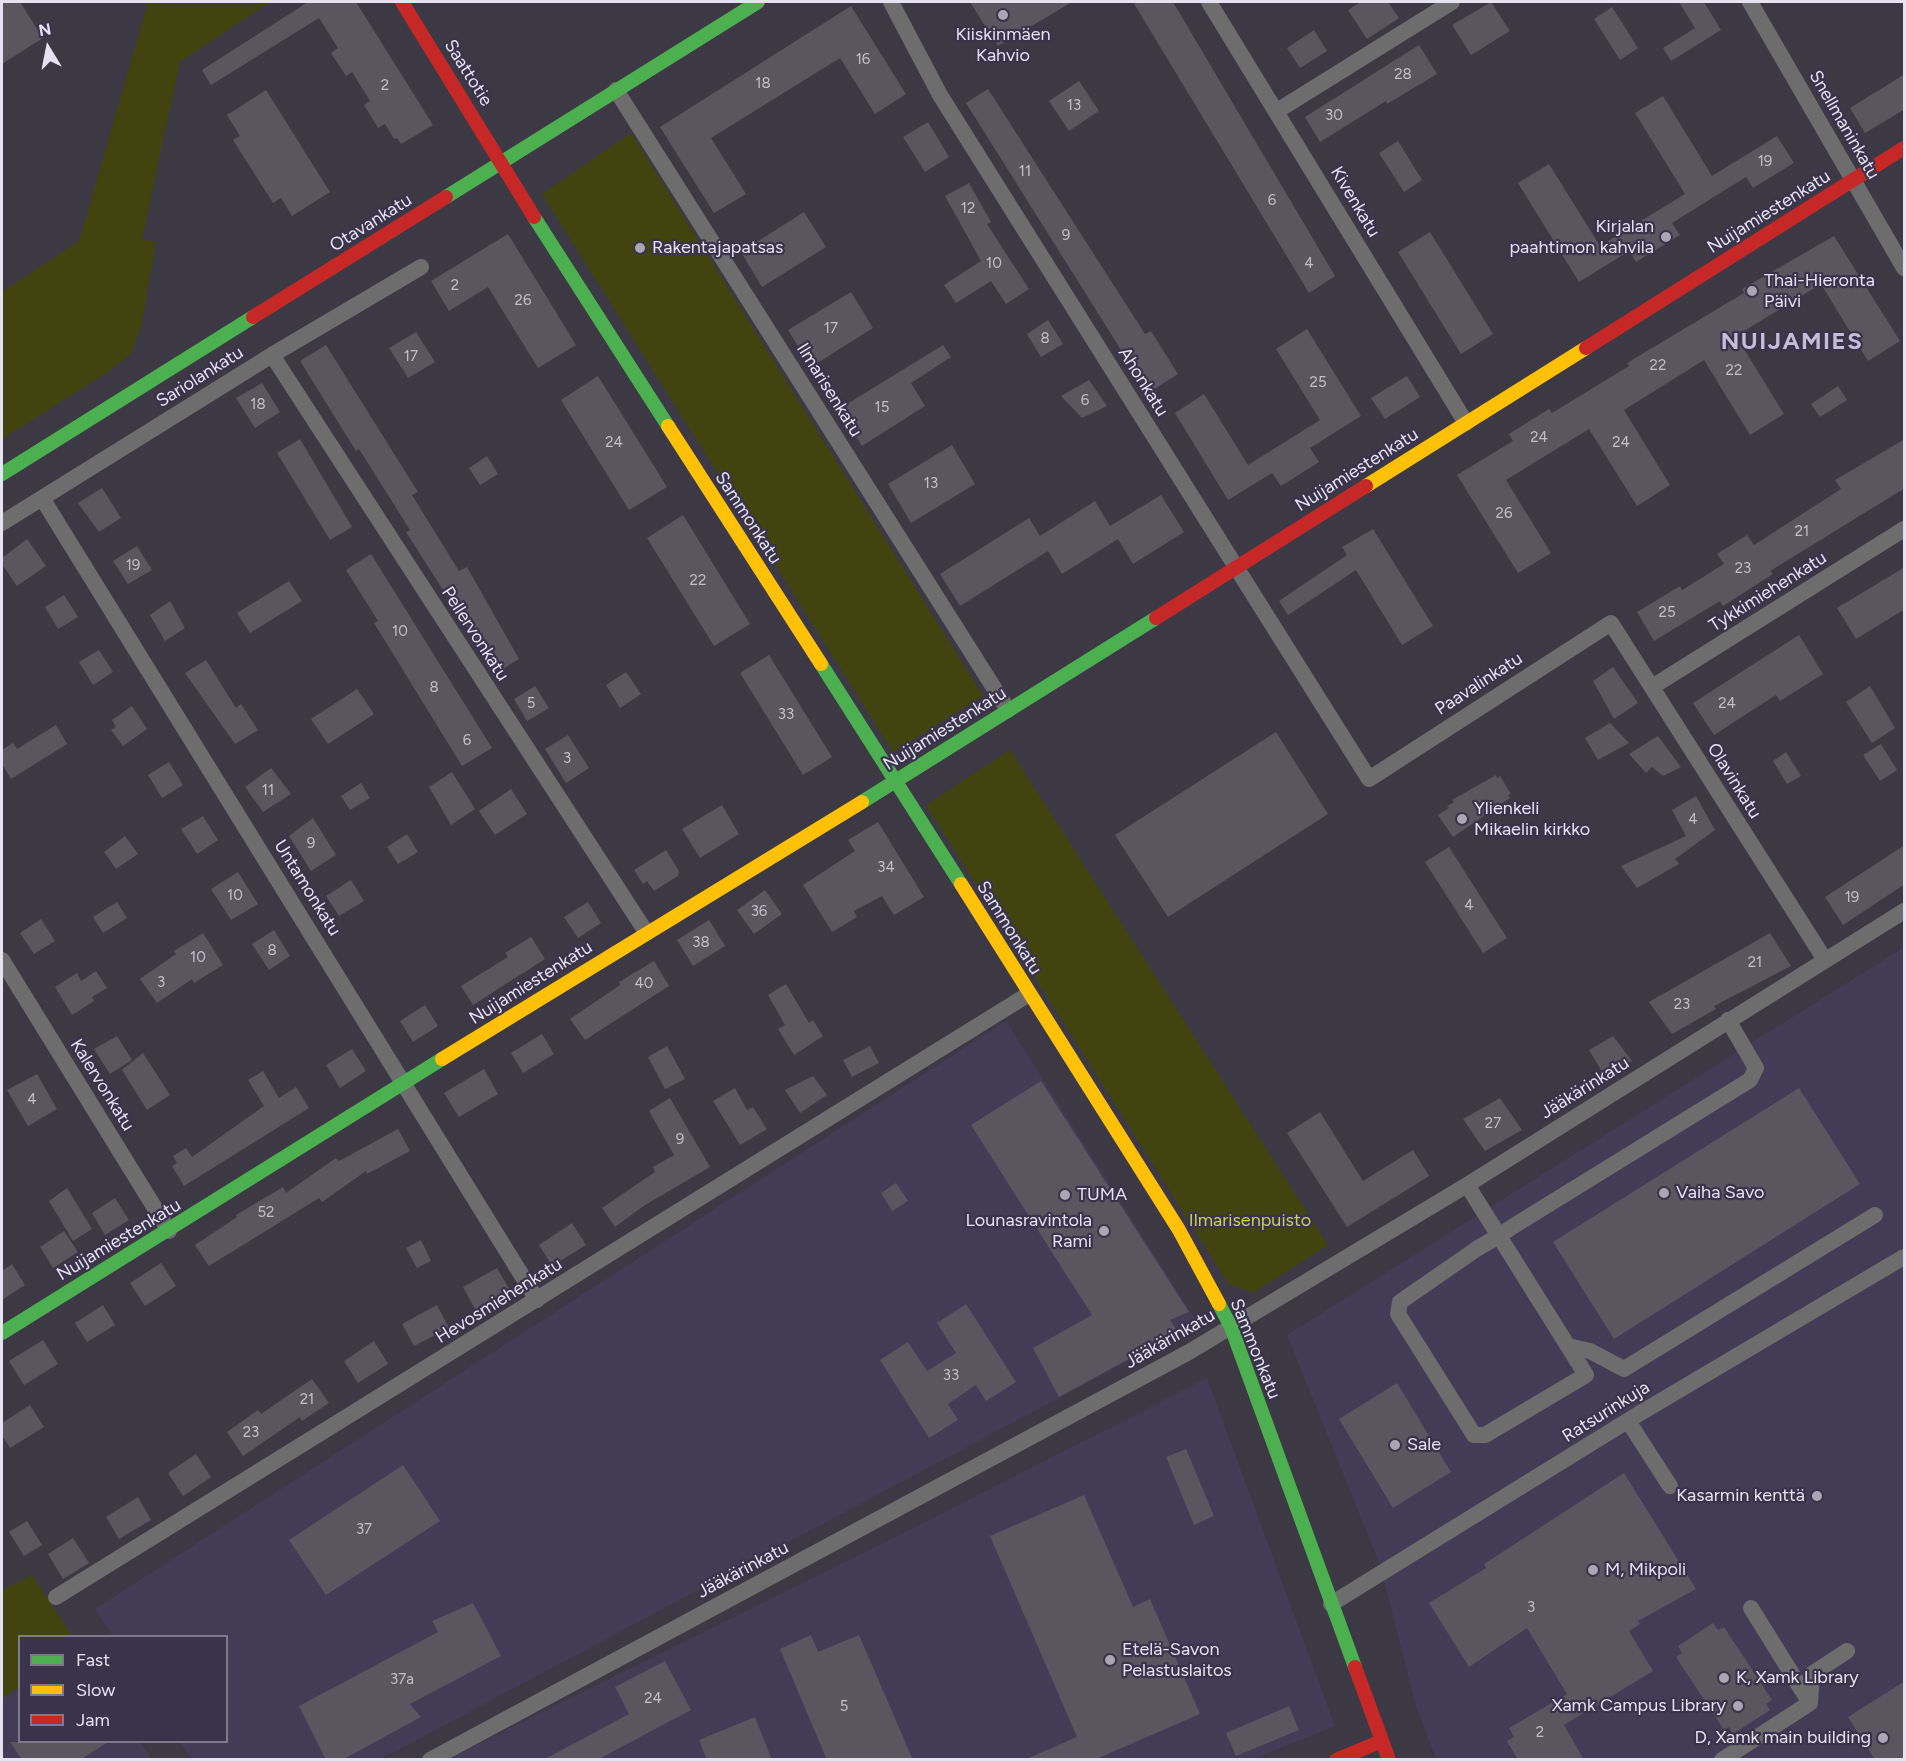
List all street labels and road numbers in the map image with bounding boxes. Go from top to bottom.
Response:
street label: Saattotie [439,36,497,110]
street label: Snellmaninkatu [1804,67,1884,183]
street label: Kivenkatu [1325,163,1385,241]
street label: Nuijamiestenkatu [1703,165,1835,259]
street label: Otavankatu [326,189,416,257]
street label: Ilmarisenkatu [792,339,866,441]
street label: Sariolankatu [152,342,248,412]
street label: Ahonkatu [1113,344,1173,420]
street label: Nuijamiestenkatu [1291,423,1423,517]
street label: Sammonkatu [710,468,786,568]
street label: Tykkimiehenkatu [1705,547,1831,637]
street label: Pellervonkatu [437,583,513,685]
street label: Paavalinkatu [1431,648,1527,720]
street label: Nuijamiestenkatu [879,682,1011,776]
street label: Olavinkatu [1702,739,1766,823]
street label: Untamonkatu [269,836,345,940]
street label: Sammonkatu [972,877,1046,979]
street label: Nuijamiestenkatu [465,936,597,1030]
street label: Kalervonkatu [65,1035,139,1135]
street label: Jääkärinkatu [1537,1052,1633,1124]
street label: Nuijamiestenkatu [53,1194,185,1286]
street label: Hevosmiehenkatu [432,1253,566,1349]
street label: Sammonkatu [1225,1296,1285,1402]
street label: Jääkärinkatu [1121,1305,1219,1373]
street label: Ratsurinkuja [1558,1377,1654,1447]
street label: Jääkärinkatu [694,1537,792,1603]

